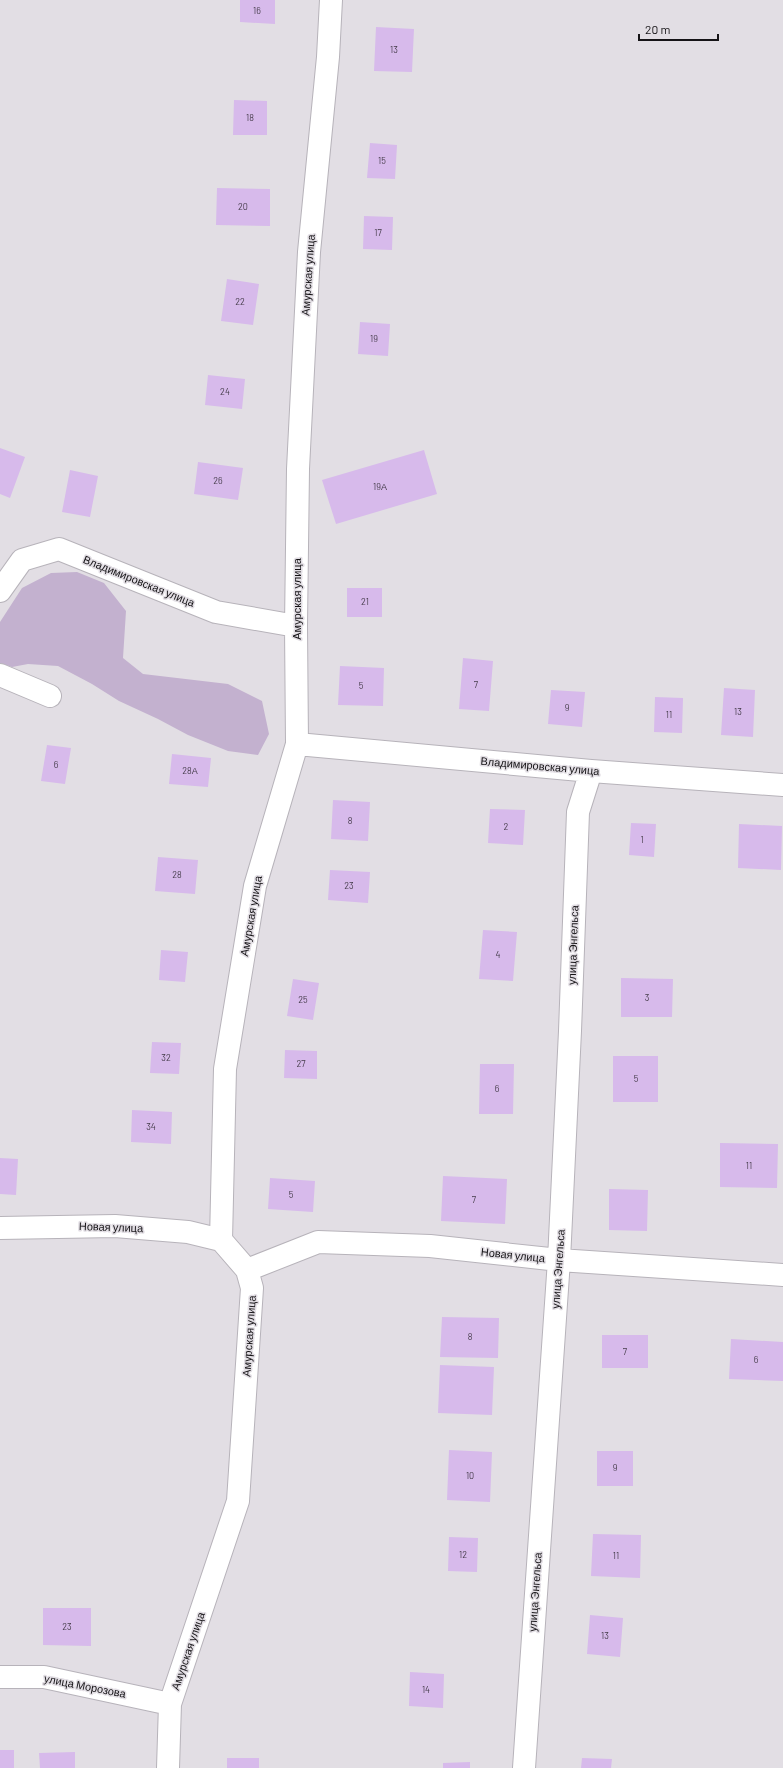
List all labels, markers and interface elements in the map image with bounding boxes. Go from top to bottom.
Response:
house number: 16 [253,5,261,16]
scale bar [639,16,718,42]
text: 20 m [645,22,671,36]
house number: 13 [390,44,398,55]
house number: 18 [246,112,254,123]
house number: 15 [378,155,386,166]
house number: 20 [238,201,248,212]
house number: 17 [374,227,382,238]
street label: Амурская улица [298,233,317,316]
house number: 22 [235,296,245,307]
house number: 19 [370,333,378,344]
house number: 24 [220,386,230,397]
house number: 26 [213,475,223,486]
house number: 19А [373,481,387,492]
street label: Владимировская улица [82,552,198,609]
street label: Амурская улица [290,557,303,640]
house number: 21 [361,596,369,607]
house number: 7 [474,679,479,690]
house number: 5 [359,680,364,691]
house number: 9 [565,702,570,713]
house number: 13 [734,706,742,717]
house number: 11 [666,709,672,720]
street label: Владимировская улица [480,754,601,777]
house number: 6 [54,759,59,770]
house number: 28А [182,765,198,776]
house number: 8 [348,815,353,826]
house number: 2 [504,821,509,832]
house number: 1 [640,834,644,845]
house number: 28 [172,869,182,880]
street label: Амурская улица [237,874,264,957]
house number: 23 [344,880,354,891]
street label: улица Энгельса [565,904,580,985]
house number: 4 [496,949,501,960]
house number: 3 [645,992,650,1003]
house number: 25 [298,994,308,1005]
house number: 32 [161,1052,171,1063]
house number: 27 [296,1058,306,1069]
house number: 5 [634,1073,639,1084]
house number: 6 [495,1083,500,1094]
house number: 34 [146,1121,156,1132]
house number: 11 [746,1160,752,1171]
house number: 5 [289,1189,294,1200]
house number: 7 [472,1194,477,1205]
street label: Новая улица [79,1219,144,1234]
street label: улица Энгельса [548,1228,567,1309]
street label: Новая улица [480,1245,547,1264]
street label: Амурская улица [239,1294,258,1377]
house number: 8 [468,1331,473,1342]
house number: 7 [623,1346,628,1357]
house number: 6 [754,1354,759,1365]
house number: 9 [613,1462,618,1473]
house number: 10 [466,1470,474,1481]
house number: 12 [459,1549,467,1560]
house number: 11 [613,1550,619,1561]
street label: улица Энгельса [525,1551,544,1632]
street label: Амурская улица [168,1609,207,1692]
house number: 23 [62,1621,72,1632]
house number: 13 [601,1630,609,1641]
street label: улица Морозова [43,1671,128,1700]
house number: 14 [422,1684,430,1695]

